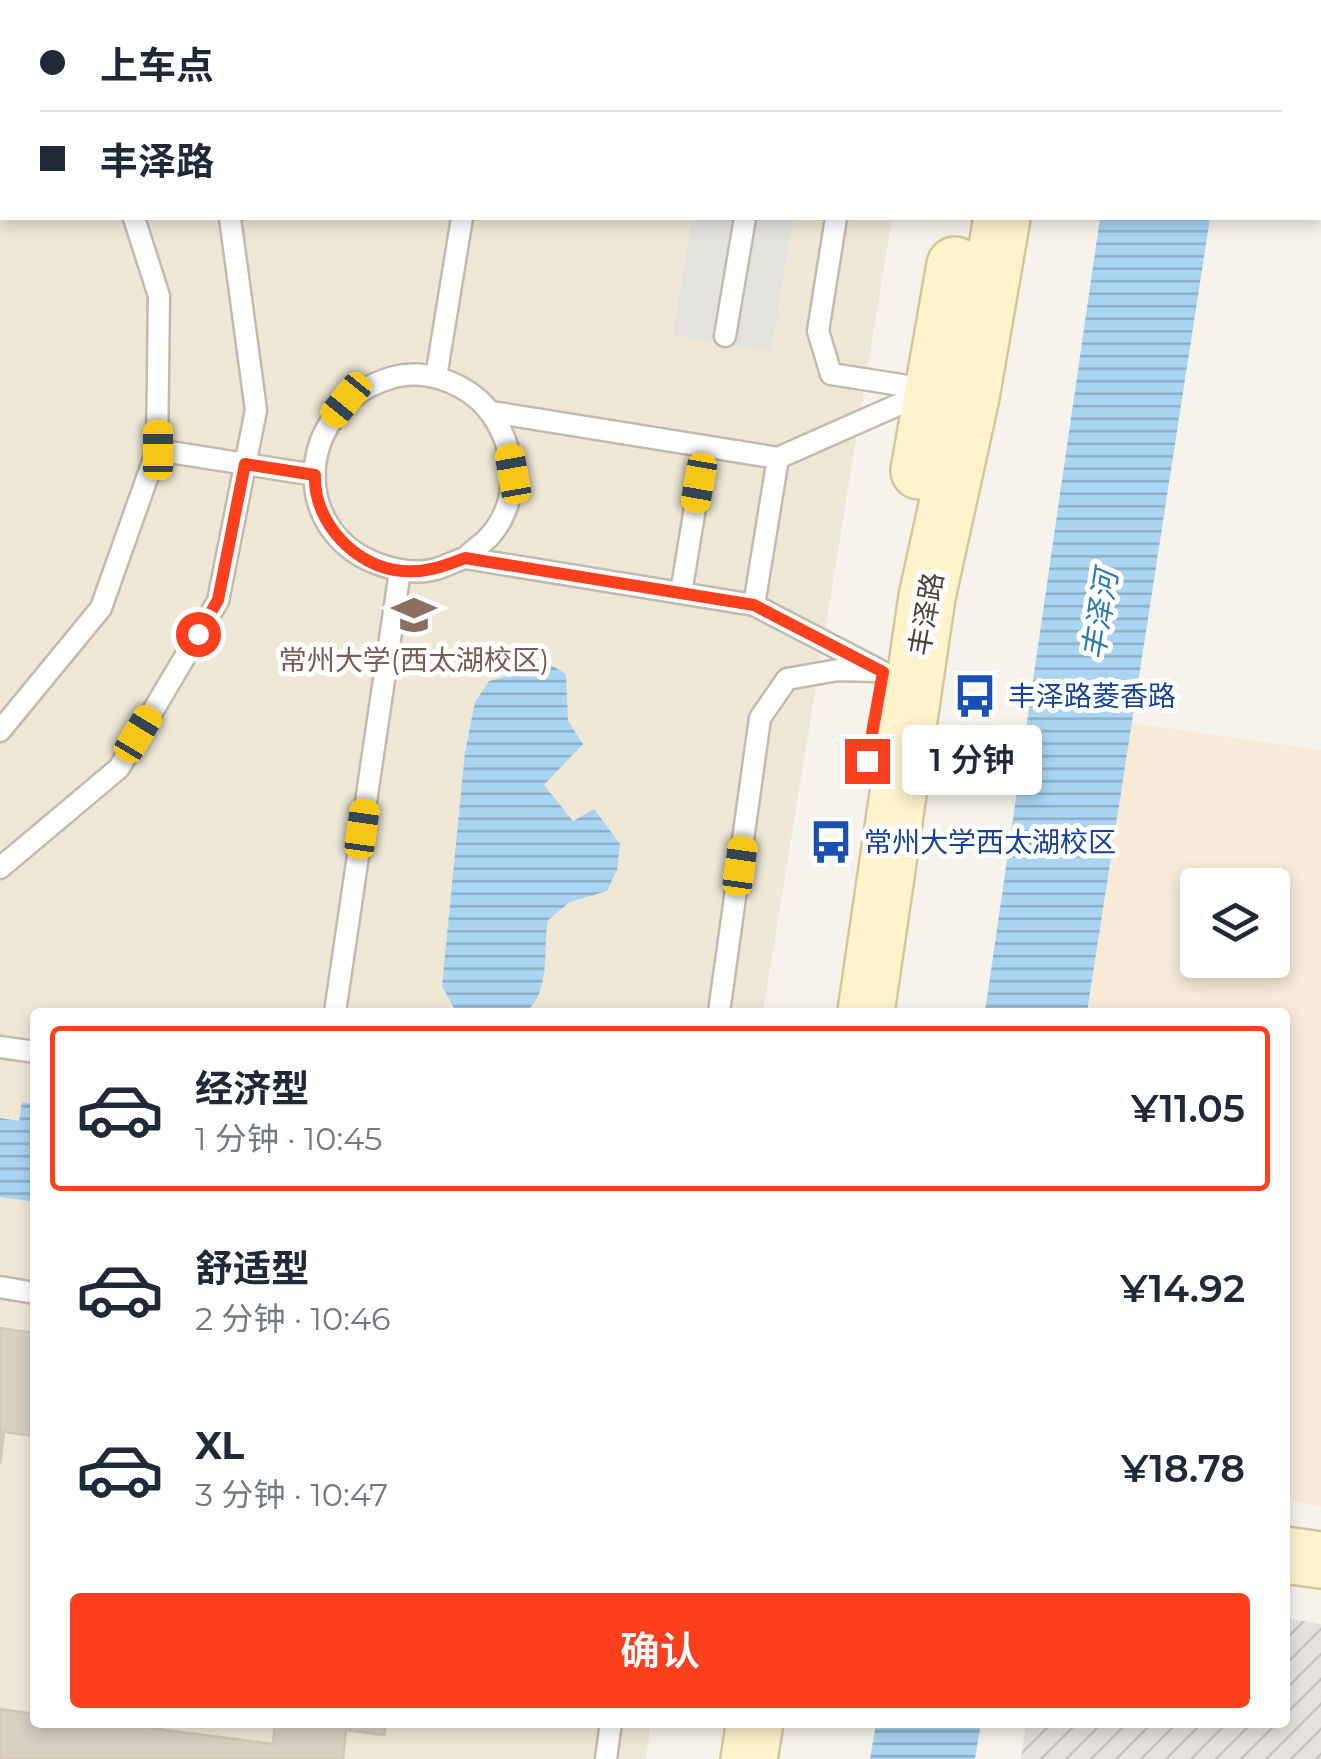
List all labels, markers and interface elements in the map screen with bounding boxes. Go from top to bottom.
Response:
text: 上车点 [100,42,214,89]
text: 丰泽路 [100,138,214,185]
car [315,367,377,433]
car [143,420,173,480]
car [493,442,533,506]
car [679,451,719,515]
water label: 丰泽河 [1075,563,1126,662]
street label: 丰泽路 [902,570,950,658]
school or university icon: 常州大学(西太湖校区) [390,591,438,639]
route start [176,612,221,657]
place label: 常州大学(西太湖校区) [279,643,549,677]
bus stop icon: 丰泽路菱香路 [951,672,999,720]
place label: 丰泽路菱香路 [1008,679,1176,713]
car [110,701,166,767]
callout: 1 分钟 [902,726,1042,796]
route end [845,739,890,784]
text: 1 分钟 [929,740,1015,779]
car [343,797,381,861]
bus stop icon: 常州大学西太湖校区 [807,818,855,866]
place label: 常州大学西太湖校区 [864,825,1116,859]
car [721,834,759,898]
map controls [1180,868,1290,978]
button: layers [1180,868,1290,978]
icon: car [75,1064,165,1154]
text: 经济型 [195,1065,309,1112]
text: ¥11.05 [1131,1085,1245,1132]
text: 1 分钟 · 10:45 [195,1119,382,1158]
icon: car [75,1244,165,1334]
text: 舒适型 [195,1245,309,1292]
text: ¥14.92 [1120,1265,1245,1312]
text: 2 分钟 · 10:46 [195,1299,391,1338]
text: XL [195,1422,244,1469]
icon: car [75,1424,165,1514]
text: ¥18.78 [1121,1445,1245,1492]
text: 3 分钟 · 10:47 [195,1475,388,1514]
button: 确认 [70,1593,1250,1708]

